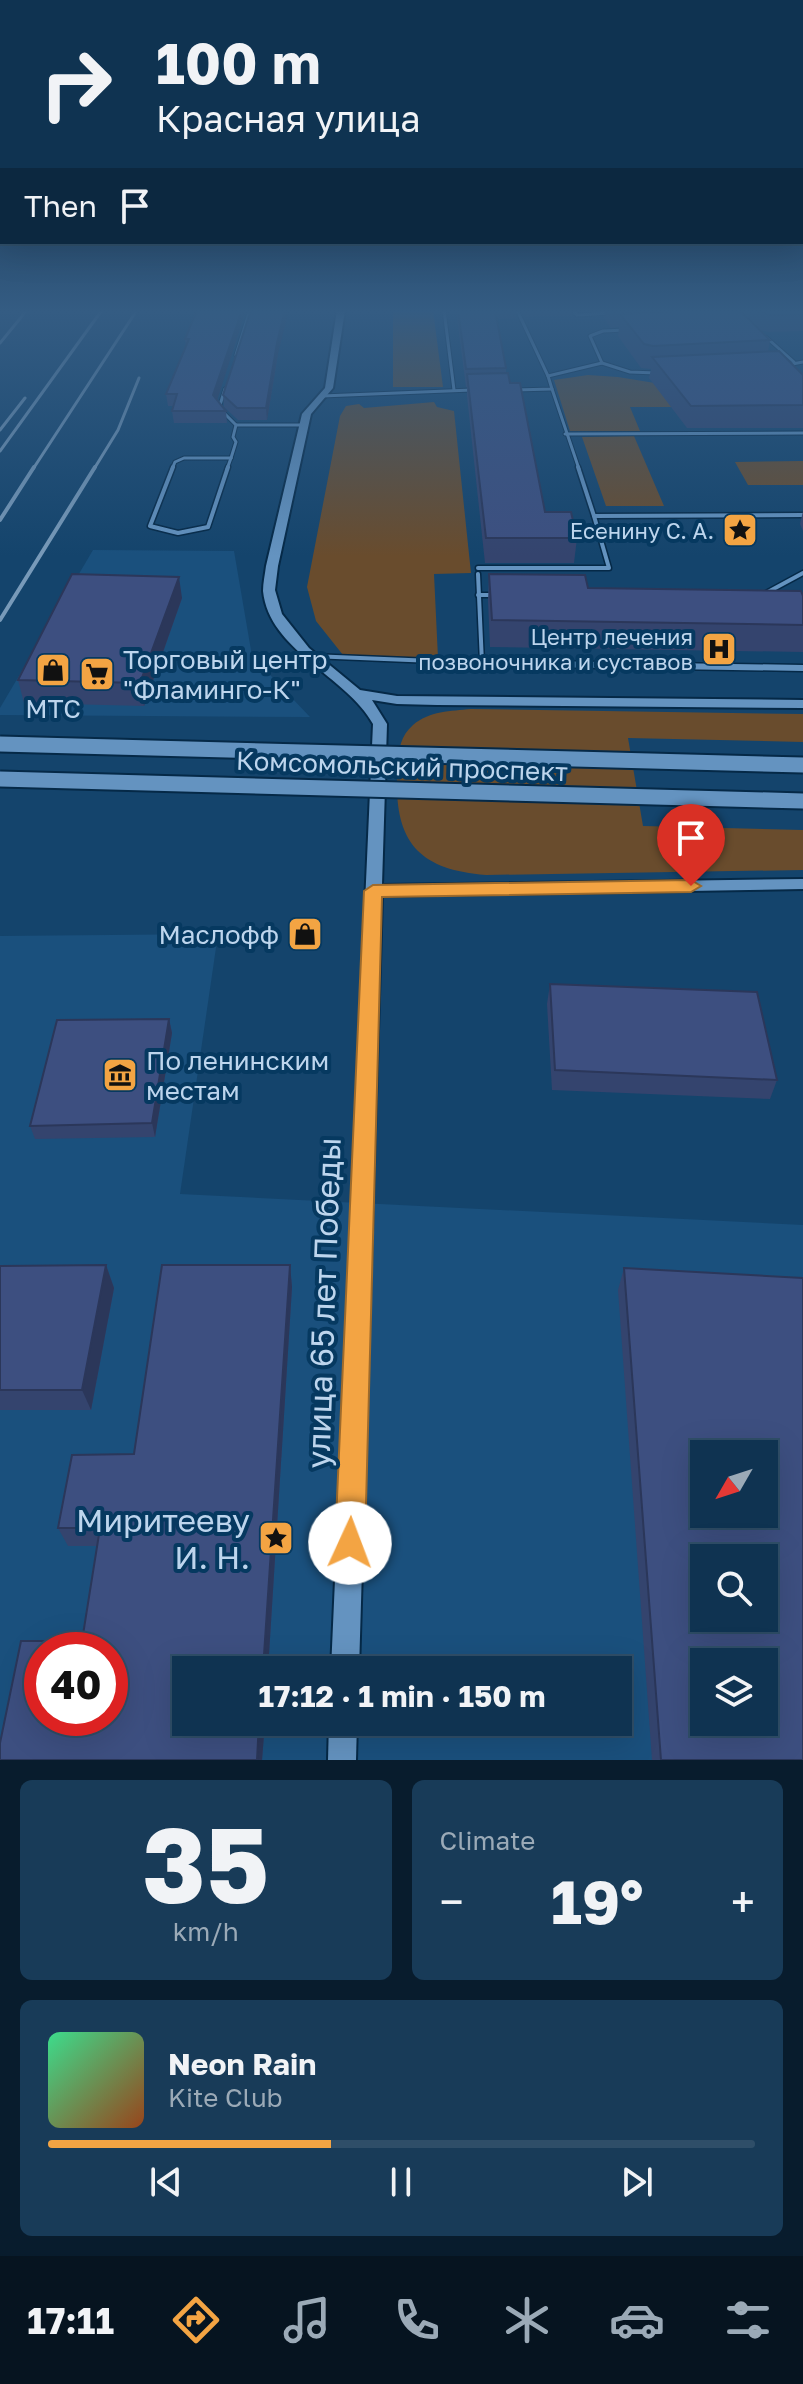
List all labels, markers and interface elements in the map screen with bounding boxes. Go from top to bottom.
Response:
text: 100 m [156,29,321,96]
icon: right [24,32,128,136]
text: Красная улица [156,97,421,140]
icon: arrive [113,184,157,228]
text: Then [24,188,97,224]
place icon: Есенину С. А. [721,511,759,549]
place label: Есенину С. А. [570,517,714,544]
place label: Центр лечения позвоночника и суставов [418,623,693,675]
hospital icon: Центр лечения позвоночника и суставов [700,630,738,668]
place label: Торговый центр "Фламинго-К" [123,644,328,705]
shop icon: МТС [34,651,72,689]
supermarket icon: Торговый центр "Фламинго-К" [78,655,116,693]
place label: МТС [25,693,81,724]
street label: Комсомольский проспект [236,745,569,787]
pin [657,804,725,886]
icon: arrive [669,816,713,860]
shop icon: Маслофф [286,915,324,953]
place label: Маслофф [158,919,279,950]
place label: По ленинским местам [146,1045,329,1106]
museum icon: По ленинским местам [101,1056,139,1094]
street label: улица 65 лет Победы [298,1137,348,1469]
north arrow [690,1440,778,1528]
map controls [690,1440,778,1736]
place label: Миритееву И. Н. [76,1501,250,1576]
position arrow [308,1501,392,1585]
place icon: Миритееву И. Н. [257,1519,295,1557]
button: search [690,1544,778,1632]
speed limit sign: 40 [24,1632,128,1736]
button: layers [690,1648,778,1736]
text: 17:12 · 1 min · 150 m [259,1678,545,1714]
text: 35 [142,1801,269,1926]
text: Climate [440,1825,535,1856]
text: 19° [551,1865,643,1937]
text: − [440,1875,464,1928]
text: + [731,1875,755,1928]
text: km/h [173,1916,239,1947]
text: Neon Rain [168,2046,316,2082]
text: Kite Club [168,2082,283,2113]
icon: previous [144,2160,188,2204]
icon: pause [379,2160,423,2204]
icon: next [615,2160,659,2204]
icon: directions [168,2292,224,2348]
icon: music [279,2292,335,2348]
icon: phone [389,2292,445,2348]
icon: climate [499,2292,555,2348]
icon: car [609,2292,665,2348]
icon: filters [720,2292,776,2348]
text: 17:11 [27,2299,114,2342]

